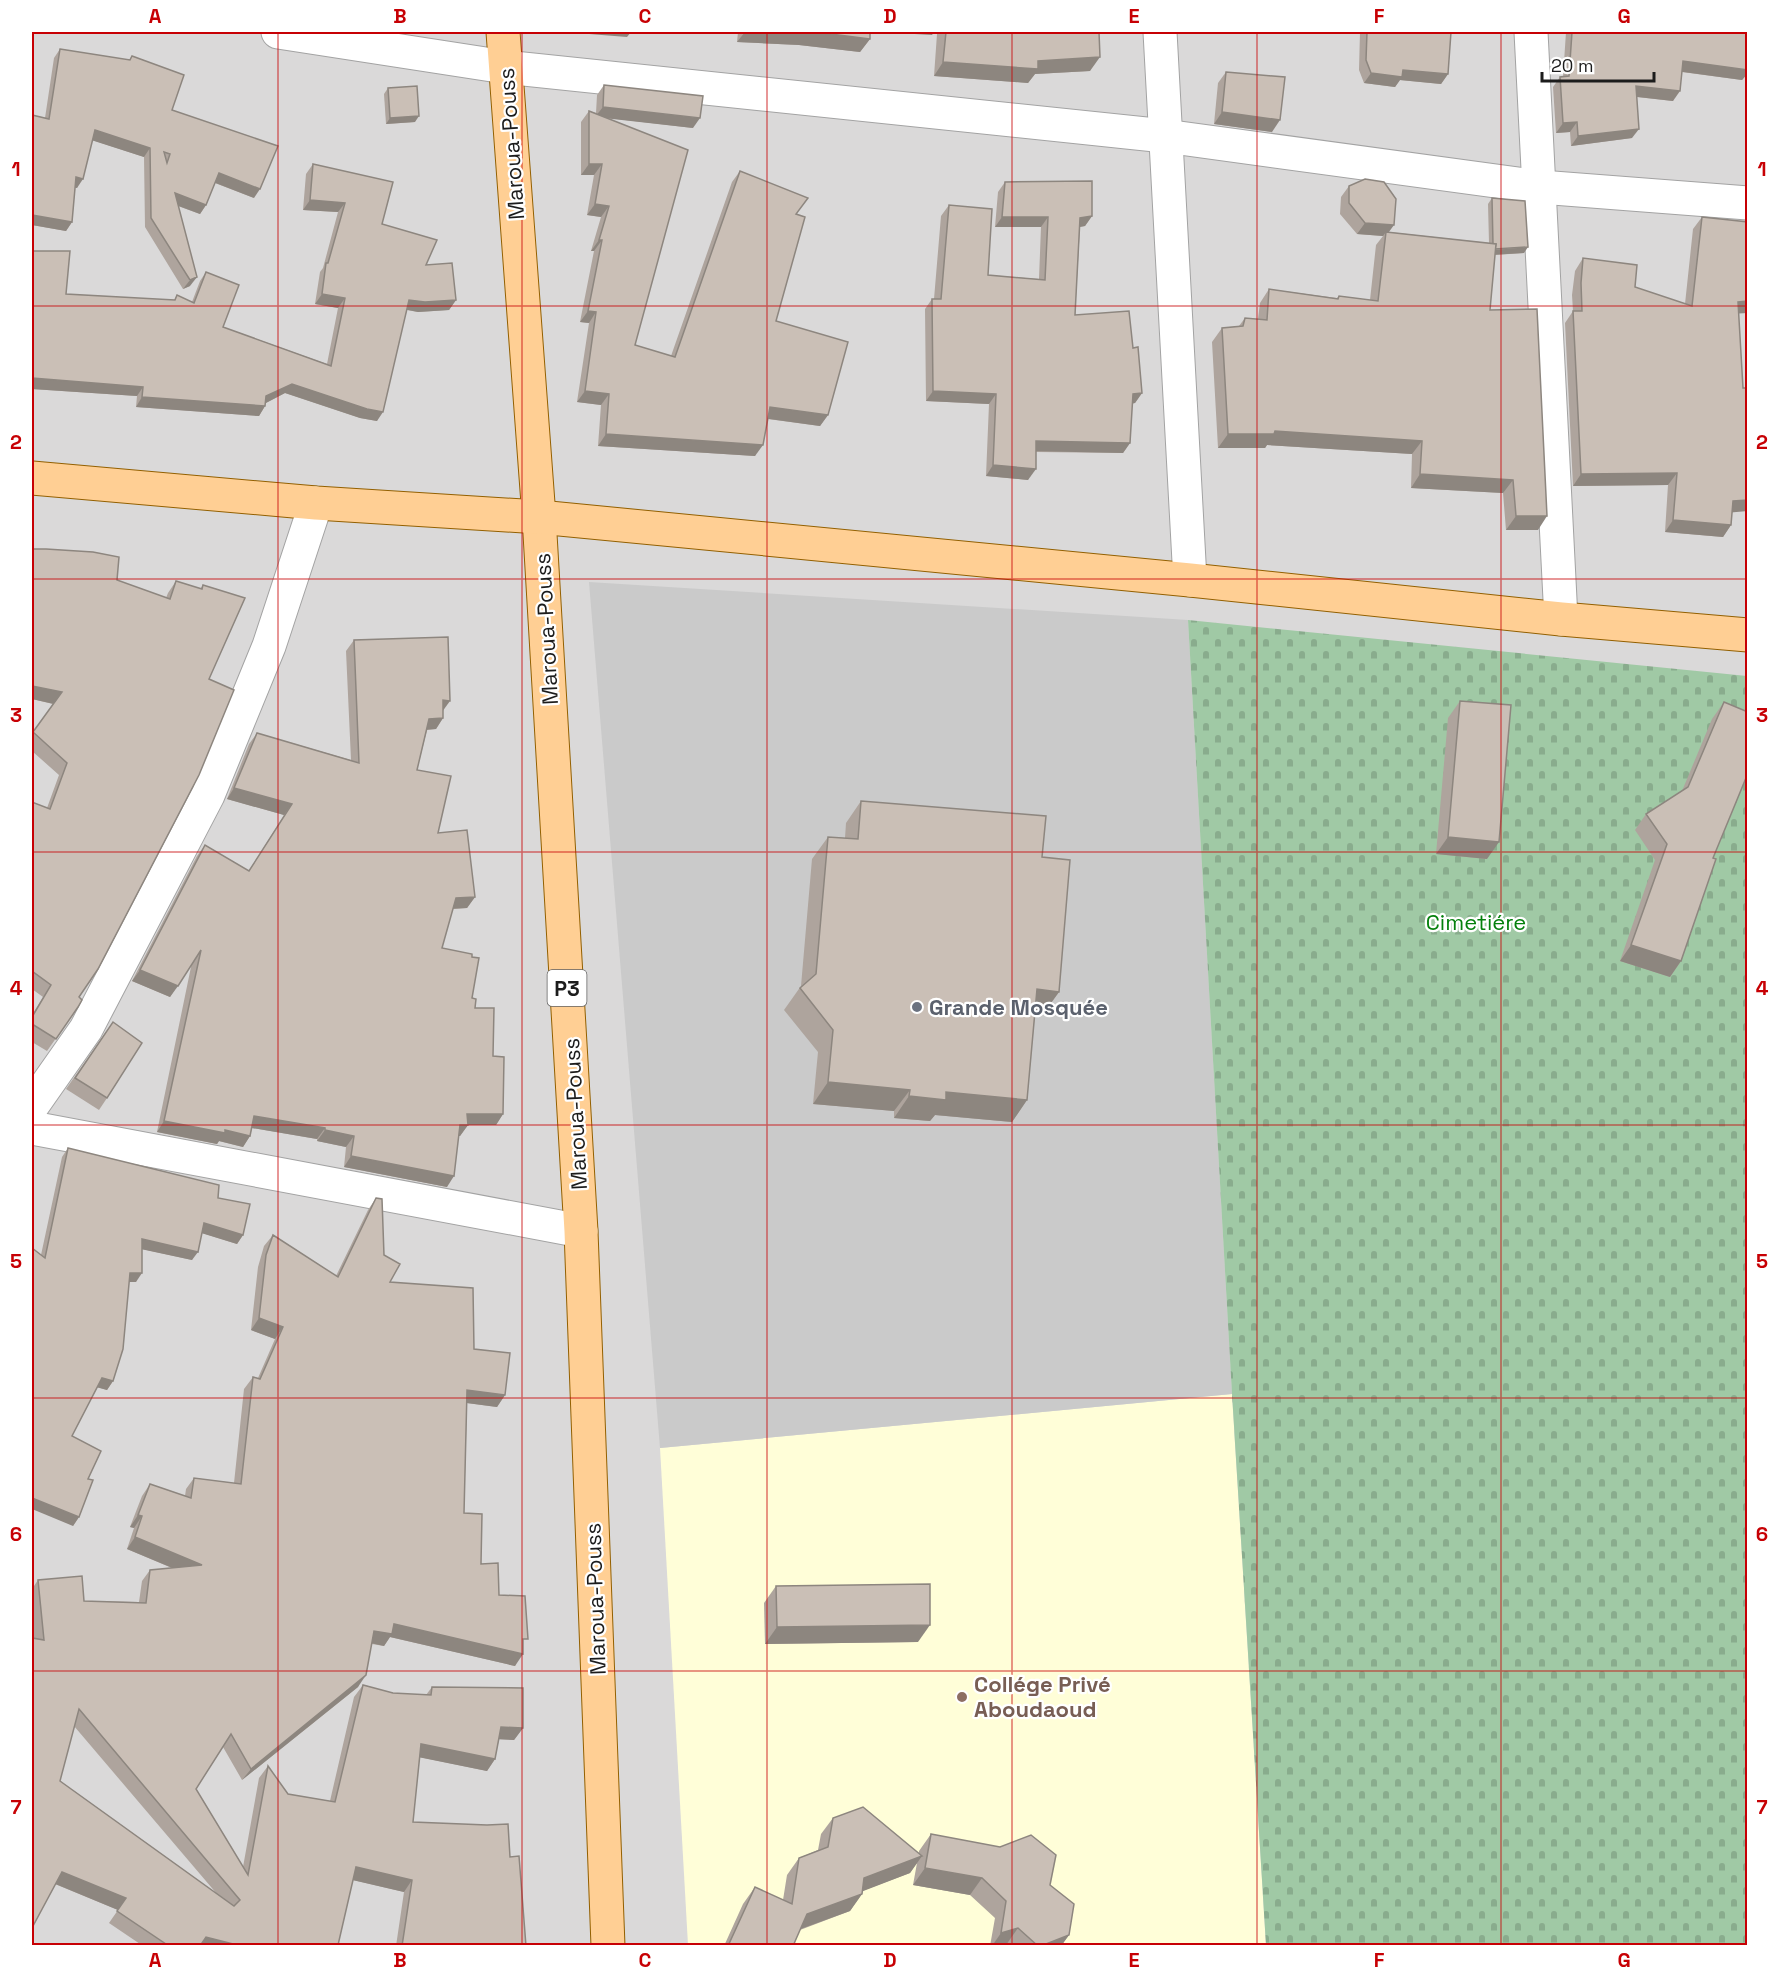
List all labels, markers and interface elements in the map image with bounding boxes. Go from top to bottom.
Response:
text: A [149,3,162,29]
text: B [393,3,407,29]
text: C [639,3,652,29]
text: D [883,3,897,29]
text: E [1128,3,1140,29]
text: F [1374,3,1385,29]
text: G [1617,3,1631,29]
scale bar [1542,45,1654,83]
text: 20 m [1551,54,1594,77]
street label: Maroua-Pouss [492,67,530,221]
text: 1 [11,156,21,182]
text: 1 [1757,156,1767,182]
text: 2 [10,429,22,455]
text: 2 [1756,429,1768,455]
street label: Maroua-Pouss [528,552,564,706]
text: 3 [10,702,22,728]
text: 3 [1756,702,1768,728]
park label: Cimetiére [1426,908,1526,936]
road number: P3 [548,970,586,1006]
text: 4 [10,975,23,1001]
text: 4 [1756,975,1769,1001]
place label: Grande Mosquée [929,993,1108,1021]
marker: Grande Mosquée [910,1000,924,1014]
street label: Maroua-Pouss [557,1037,593,1191]
text: 5 [10,1248,22,1274]
text: 5 [1756,1248,1768,1274]
text: 6 [10,1521,22,1547]
text: 6 [1756,1521,1768,1547]
street label: Maroua-Pouss [578,1522,612,1676]
place label: Collége Privé Aboudaoud [974,1670,1111,1723]
marker: Collége Privé Aboudaoud [955,1690,969,1704]
text: 7 [10,1794,22,1820]
text: 7 [1756,1794,1768,1820]
text: A [149,1947,162,1973]
text: B [393,1947,407,1973]
text: C [639,1947,652,1973]
text: D [883,1947,897,1973]
text: E [1128,1947,1140,1973]
text: F [1374,1947,1385,1973]
text: G [1617,1947,1631,1973]

